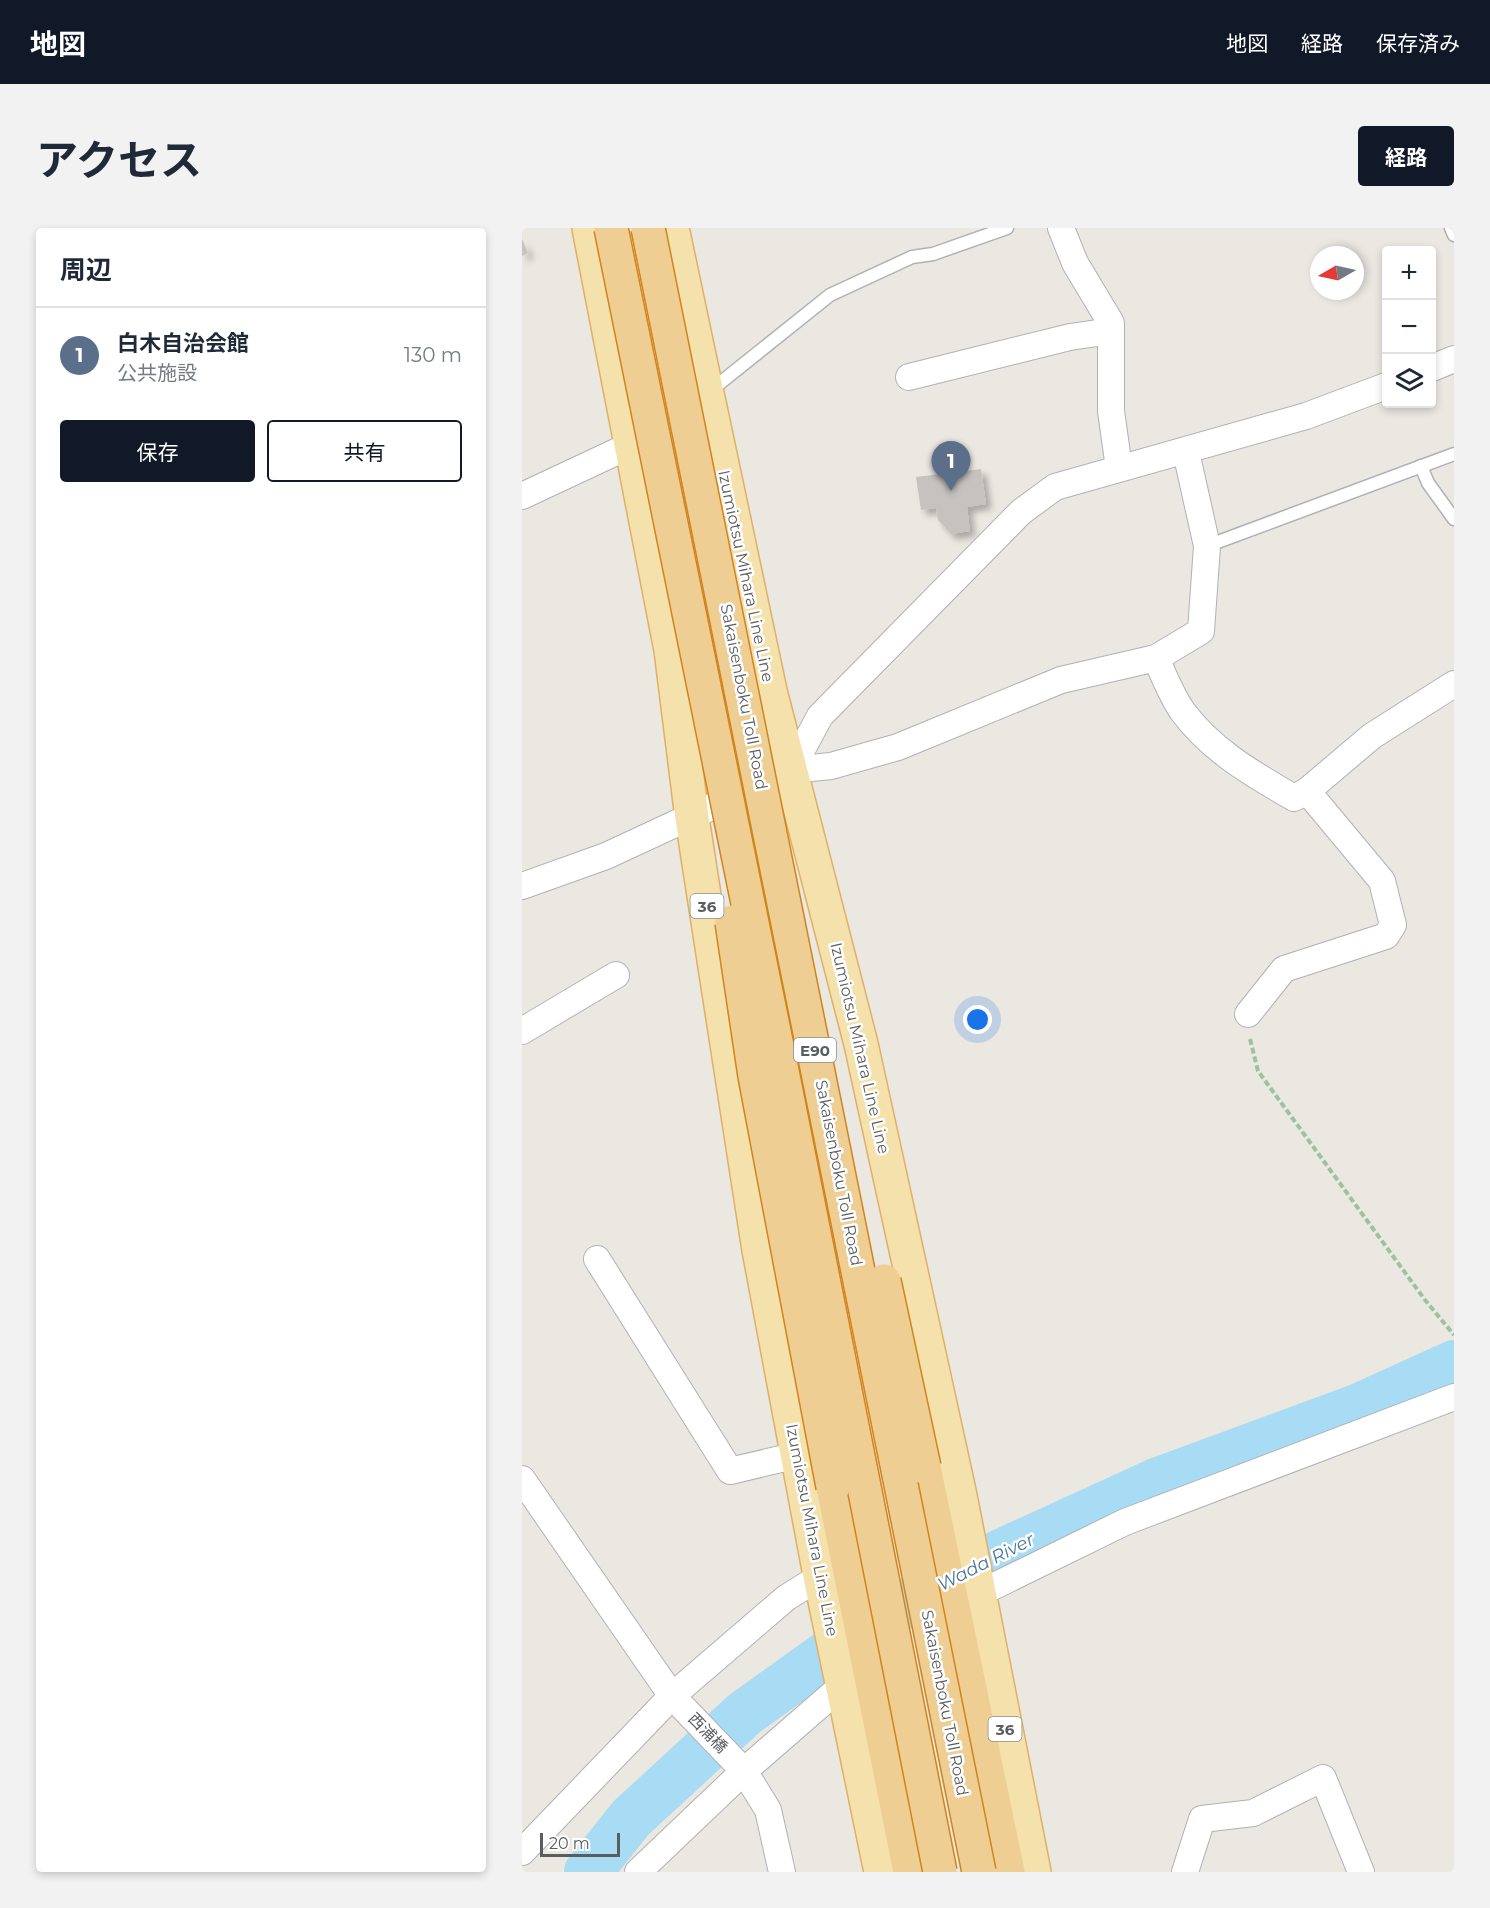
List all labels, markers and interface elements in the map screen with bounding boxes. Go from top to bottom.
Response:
text: 地図 [30,27,86,61]
text: 地図 [1226,31,1268,56]
text: 経路 [1301,31,1343,56]
text: 保存済み [1376,31,1460,56]
button: 経路 [1358,126,1454,186]
text: アクセス [36,134,202,186]
north arrow [1310,246,1364,300]
map controls [1382,246,1436,408]
button: + [1382,246,1436,300]
text: 周辺 [60,254,112,286]
button: − [1382,300,1436,354]
text: 白木自治会館 [117,330,249,357]
text: 1 [76,343,83,367]
text: 130 m [404,343,462,367]
button: layers [1382,354,1436,408]
text: 公共施設 [117,361,197,385]
button: 保存 [60,420,255,482]
button: 共有 [267,420,462,482]
pin: 1 [932,442,970,491]
street label: Izumiotsu Mihara Line Line [714,468,778,684]
street label: Sakaisenboku Toll Road [717,602,771,792]
road number: 36 [690,894,723,918]
street label: Izumiotsu Mihara Line Line [826,941,894,1155]
your location [963,1005,992,1034]
road number: E90 [794,1038,836,1062]
street label: Sakaisenboku Toll Road [812,1078,866,1268]
street label: Izumiotsu Mihara Line Line [782,1422,842,1638]
water label: Wada River [934,1528,1039,1596]
street label: Sakaisenboku Toll Road [918,1608,972,1798]
street label: 西浦橋 [684,1709,732,1757]
road number: 36 [988,1717,1022,1741]
scale bar [540,1830,620,1858]
text: 20 m [549,1834,590,1853]

